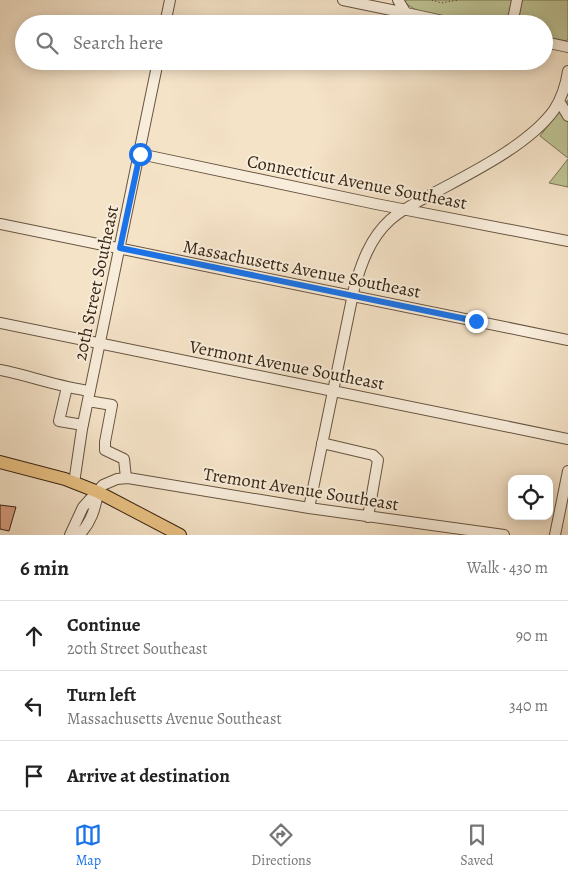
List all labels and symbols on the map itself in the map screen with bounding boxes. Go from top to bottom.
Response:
route start [129,143,152,166]
street label: Connecticut Avenue Southeast [245,149,469,215]
street label: 20th Street Southeast [68,203,124,363]
street label: Massachusetts Avenue Southeast [181,234,423,304]
route end [465,310,488,333]
street label: Vermont Avenue Southeast [186,334,387,396]
street label: Tremont Avenue Southeast [202,462,401,516]

